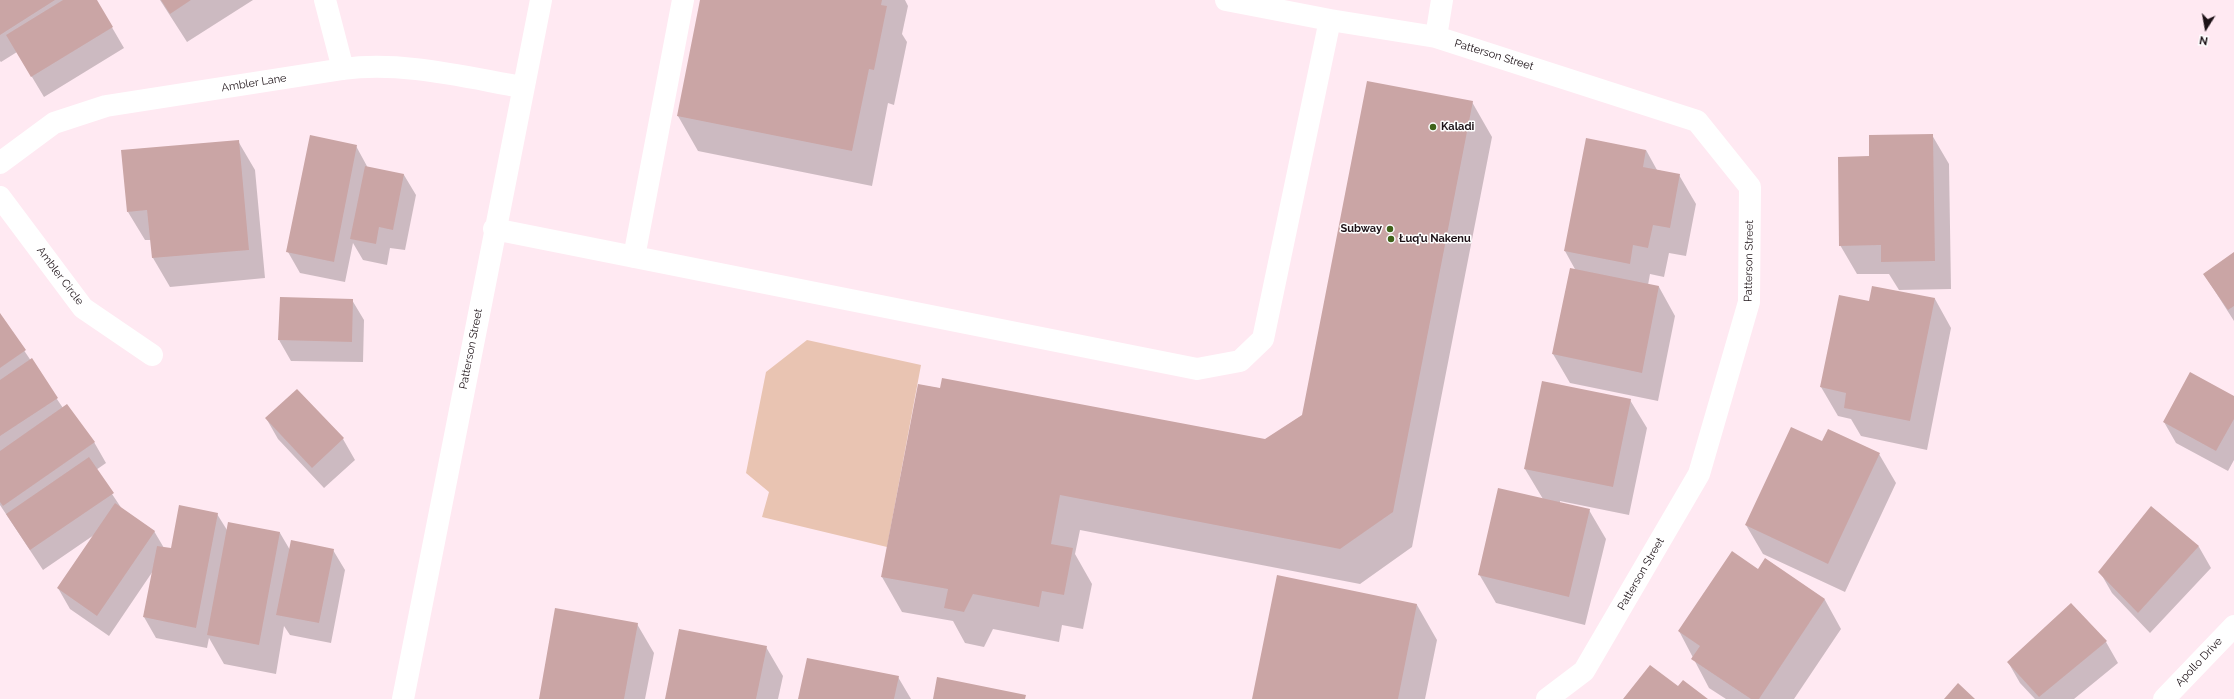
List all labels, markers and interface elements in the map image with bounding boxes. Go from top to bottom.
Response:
north arrow [2186,8,2226,48]
text: N [2198,33,2209,47]
street label: Patterson Street [1453,37,1535,73]
street label: Ambler Lane [221,71,287,95]
place label: Kaladi [1441,120,1474,134]
marker: Kaladi [1428,122,1438,132]
street label: Patterson Street [1742,220,1756,302]
place label: Subway [1340,222,1382,236]
marker: Subway [1385,224,1395,234]
place label: Łuq’u Nakenu [1399,232,1471,246]
marker: Łuq’u Nakenu [1386,234,1396,244]
street label: Ambler Circle [34,244,86,308]
street label: Patterson Street [457,308,485,390]
street label: Patterson Street [1615,535,1667,613]
street label: Apollo Drive [2173,635,2225,689]

